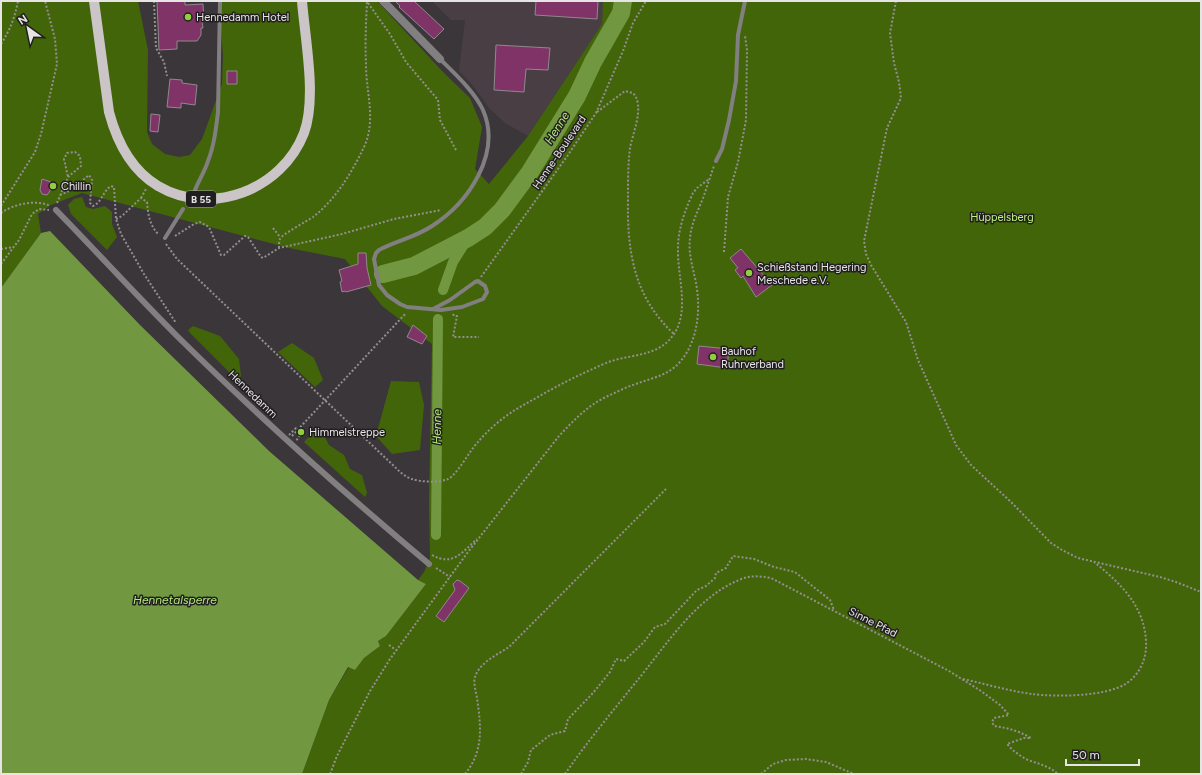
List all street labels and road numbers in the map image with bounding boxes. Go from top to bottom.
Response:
street label: Henne-Boulevard [530,113,589,192]
road number: B 55 [186,191,216,207]
street label: Hennedamm [225,368,280,421]
street label: Sinne Pfad [846,605,899,640]

